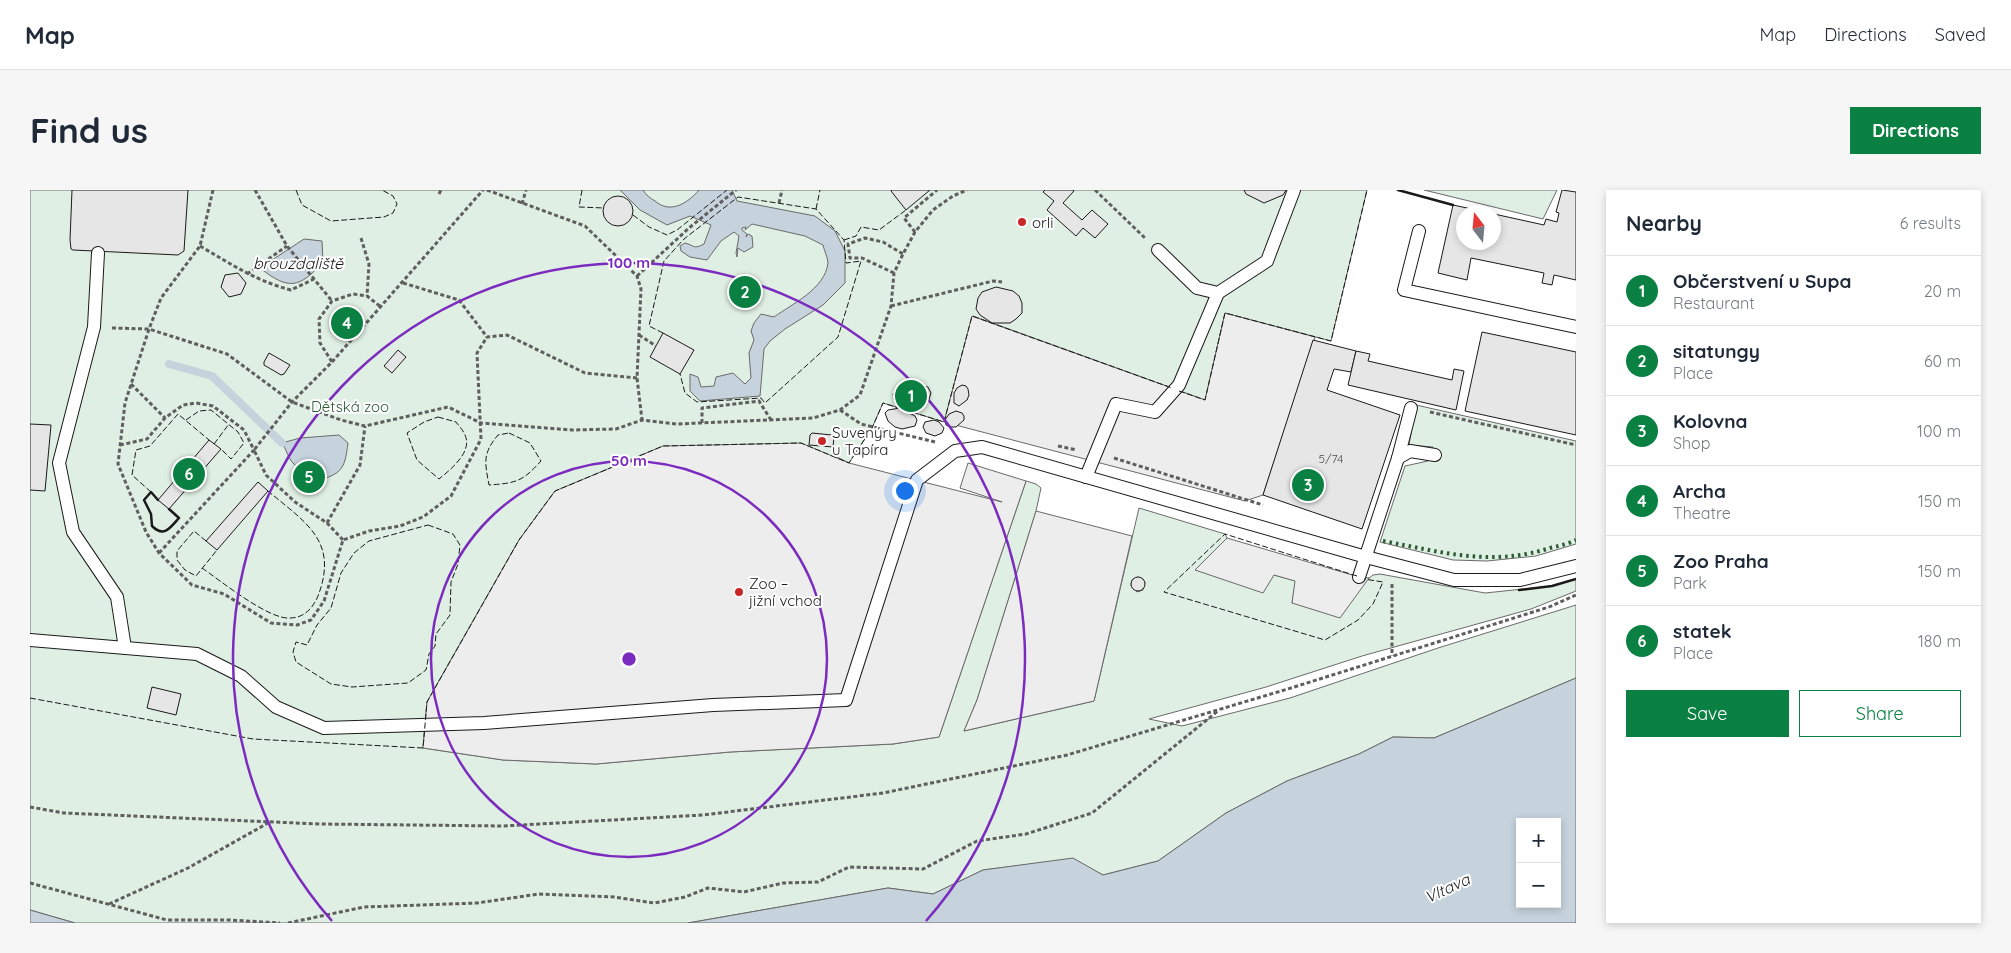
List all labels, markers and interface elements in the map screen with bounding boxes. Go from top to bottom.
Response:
text: Map [25,20,75,50]
text: Map [1759,23,1796,46]
text: Directions [1824,23,1907,46]
text: Saved [1935,23,1986,46]
button: Directions [1850,107,1981,154]
text: Find us [30,108,148,152]
north arrow [1456,205,1501,250]
text: Nearby [1626,210,1702,236]
place label: orli [1032,213,1054,232]
text: 6 results [1900,213,1961,233]
marker: orli [1016,216,1028,228]
water label: brouzdaliště [253,253,344,273]
text: 100 m [608,253,650,272]
text: Občerstvení u Supa [1673,269,1851,293]
pin: 2 [729,273,761,311]
text: 1 [1639,281,1645,301]
text: 20 m [1924,281,1961,301]
text: Restaurant [1673,293,1755,313]
pin: 4 [331,304,363,342]
text: sitatungy [1673,339,1760,363]
text: 2 [1637,351,1647,371]
text: 60 m [1924,351,1961,371]
text: Place [1673,363,1713,383]
pin: 1 [895,377,927,415]
park label: Dětská zoo [311,397,389,416]
text: Kolovna [1673,409,1748,433]
text: 3 [1638,421,1646,441]
text: 100 m [1917,421,1961,441]
place label: Suvenýry u Tapíra [832,423,897,459]
text: Shop [1673,433,1710,453]
marker: Suvenýry u Tapíra [816,435,828,447]
text: 50 m [611,451,647,470]
house number: 5/74 [1319,451,1343,466]
pin: 6 [173,455,205,493]
pin: 5 [293,458,325,496]
pin: 3 [1292,466,1324,504]
your location [892,478,918,504]
text: Archa [1673,479,1726,503]
text: 4 [1637,491,1647,511]
text: 150 m [1918,491,1961,511]
text: Theatre [1673,503,1731,523]
text: Zoo Praha [1673,549,1769,573]
text: 5 [1637,561,1647,581]
text: 150 m [1918,561,1961,581]
text: Park [1673,573,1707,593]
place label: Zoo – jižní vchod [748,574,822,610]
marker: Zoo – jižní vchod [733,586,745,598]
text: statek [1673,619,1732,643]
text: 6 [1638,631,1646,651]
text: 180 m [1918,631,1961,651]
text: Place [1673,643,1713,663]
centre of rings [620,650,638,668]
button: Save [1626,690,1789,737]
button: Share [1799,690,1961,737]
map controls [1516,818,1561,908]
button: + [1516,818,1561,863]
button: − [1516,863,1561,908]
water label: Vltava [1421,868,1474,907]

